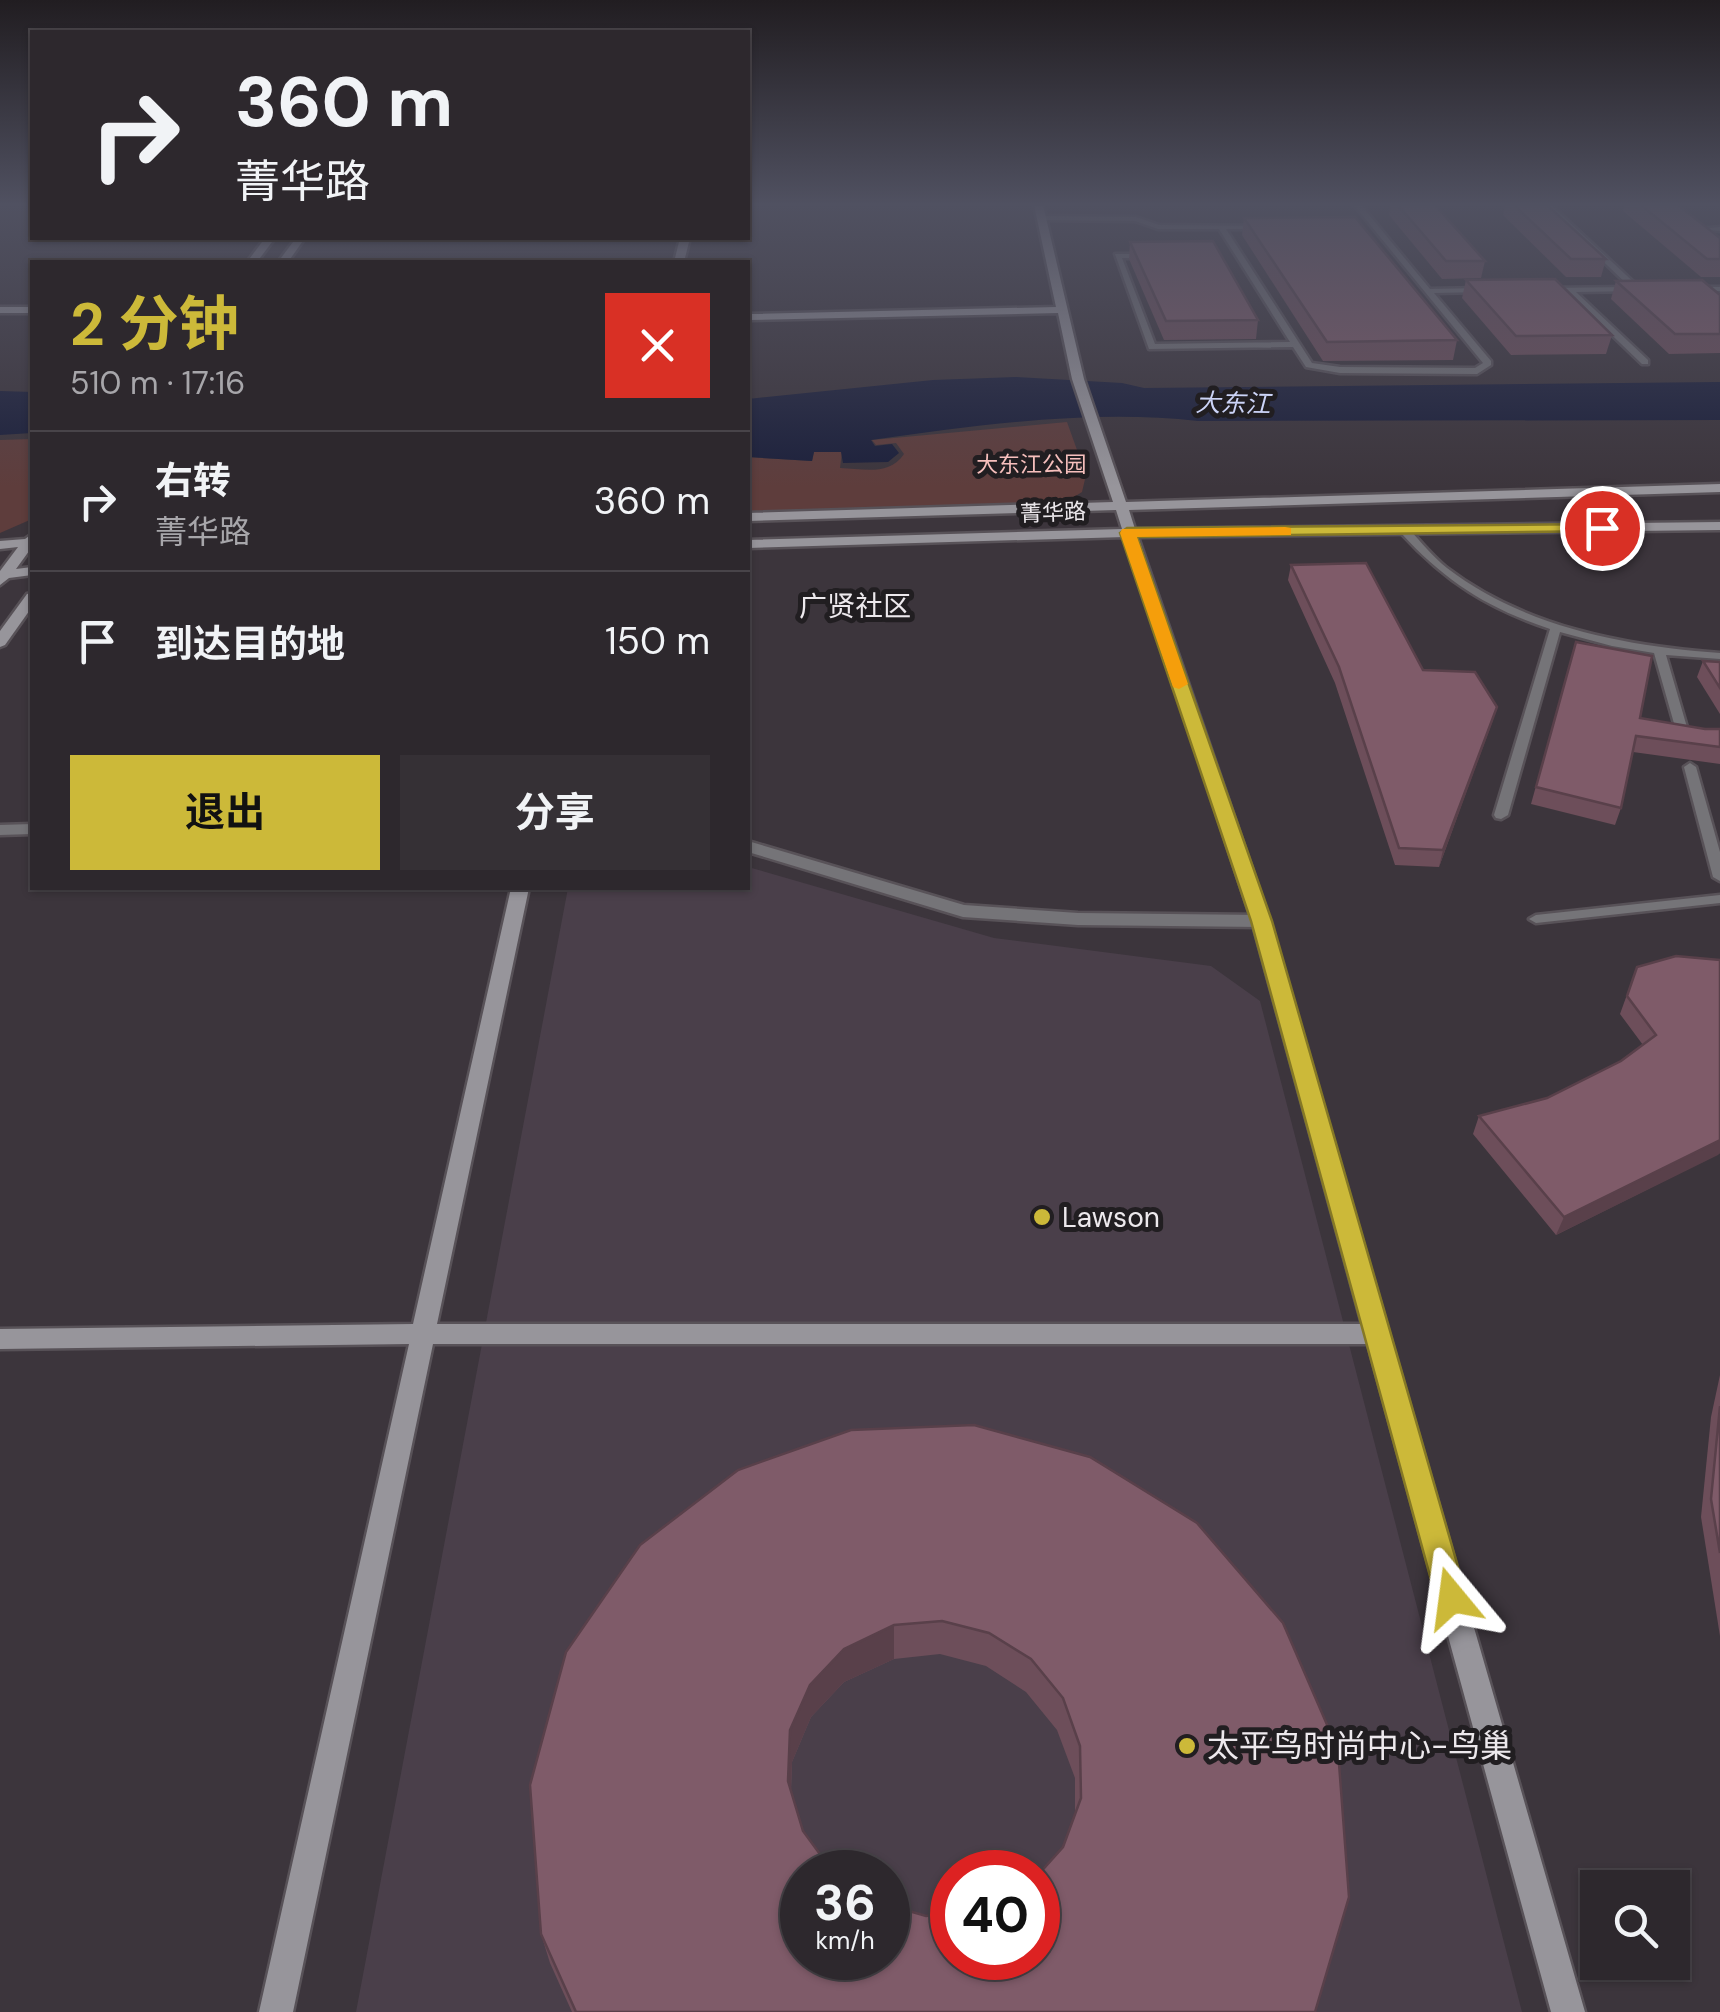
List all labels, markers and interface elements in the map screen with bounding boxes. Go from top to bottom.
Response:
text: 360 m [235,57,453,148]
icon: right [70,70,200,200]
text: 菁华路 [235,152,370,211]
text: 2 分钟 [70,285,239,364]
button: close [605,293,710,398]
text: 510 m · 17:16 [70,362,245,404]
water label: 大东江 [1195,386,1274,421]
park label: 大东江公园 [976,450,1086,479]
text: 右转 [155,456,231,506]
icon: right [70,474,125,529]
text: 360 m [594,476,710,526]
pin [1560,486,1645,571]
street label: 菁华路 [1020,497,1087,528]
icon: arrive [1575,501,1630,556]
text: 菁华路 [155,511,251,553]
district label: 广贤社区 [799,588,911,625]
icon: arrive [70,614,125,669]
text: 150 m [605,616,710,666]
text: 到达目的地 [155,619,345,669]
button: 退出 [70,755,380,870]
button: 分享 [400,755,710,870]
place label: Lawson [1062,1199,1160,1236]
marker: Lawson [1031,1206,1053,1228]
position arrow [1400,1546,1504,1650]
place label: 太平鸟时尚中心-鸟巢 [1207,1725,1512,1767]
marker: 太平鸟时尚中心-鸟巢 [1176,1735,1198,1757]
speed limit sign: 40 [930,1850,1060,1980]
text: 36 [814,1870,876,1936]
map controls [1580,1870,1690,1980]
button: search [1580,1870,1690,1980]
text: km/h [815,1924,875,1957]

